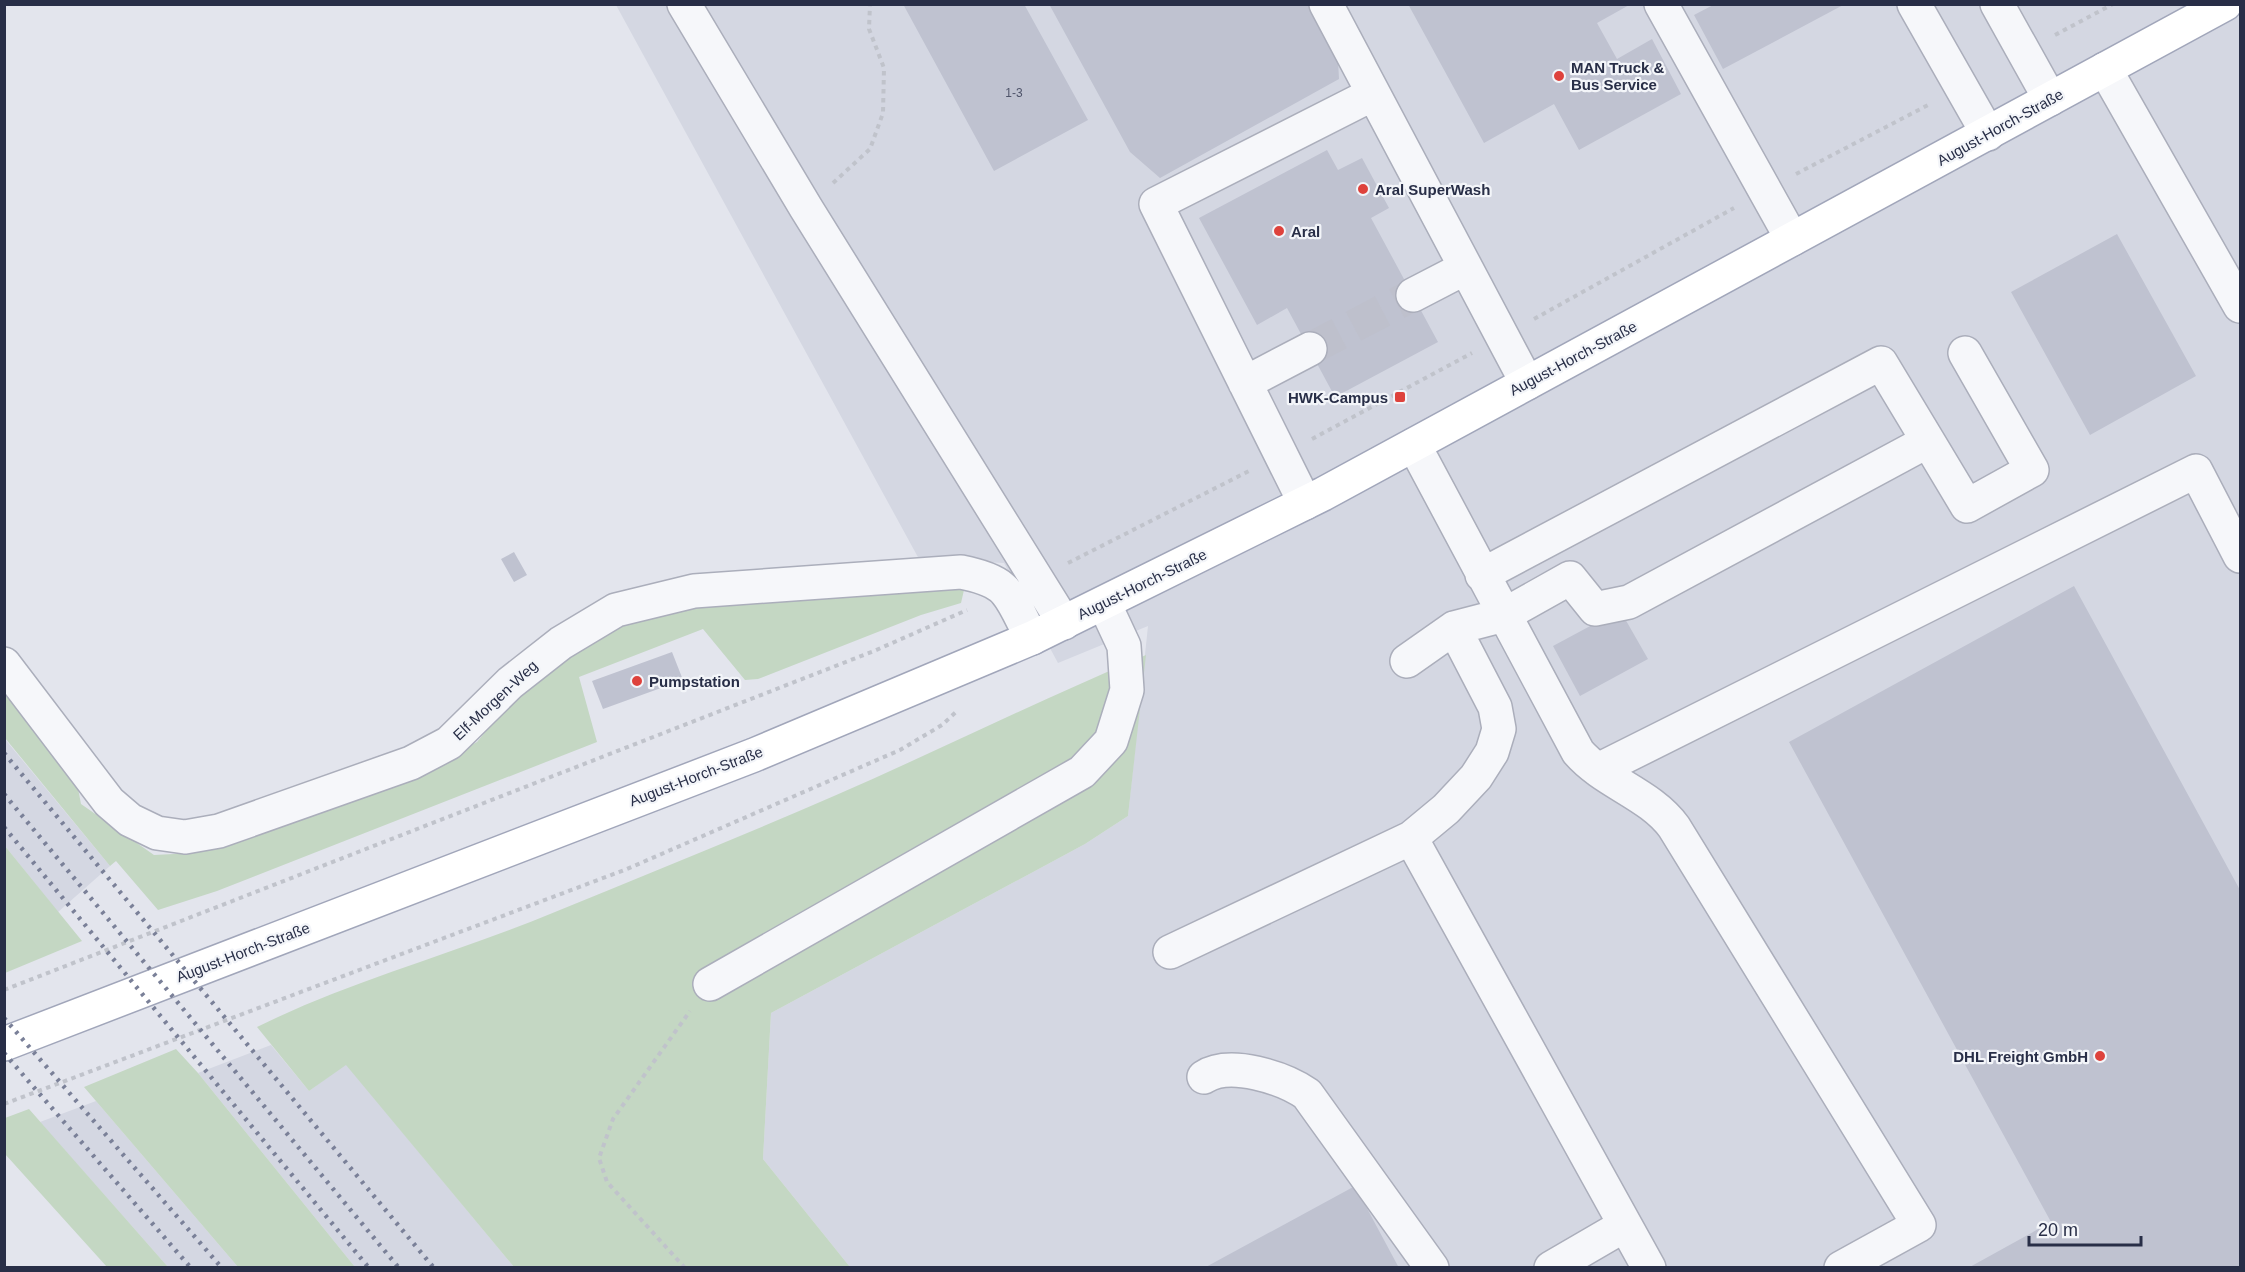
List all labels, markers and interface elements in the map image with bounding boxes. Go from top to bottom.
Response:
place label: MAN Truck & Bus Service [1571,59,1665,93]
marker: MAN Truck & Bus Service [1552,69,1566,83]
street label: August-Horch-Straße [1934,85,2066,169]
house number: 1-3 [1005,86,1023,100]
place label: Aral SuperWash [1375,181,1490,198]
marker: Aral SuperWash [1356,182,1370,196]
place label: Aral [1291,223,1320,240]
marker: Aral [1272,224,1286,238]
street label: August-Horch-Straße [1506,317,1640,399]
place label: HWK-Campus [1288,389,1388,406]
marker: HWK-Campus [1393,390,1407,404]
street label: August-Horch-Straße [1075,545,1209,623]
street label: Elf-Morgen-Weg [449,657,541,743]
place label: Pumpstation [649,673,740,690]
marker: Pumpstation [630,674,644,688]
street label: August-Horch-Straße [627,743,765,809]
street label: August-Horch-Straße [174,919,312,985]
place label: DHL Freight GmbH [1953,1048,2088,1065]
marker: DHL Freight GmbH [2093,1049,2107,1063]
scale bar [2029,1209,2142,1247]
text: 20 m [2038,1220,2078,1240]

